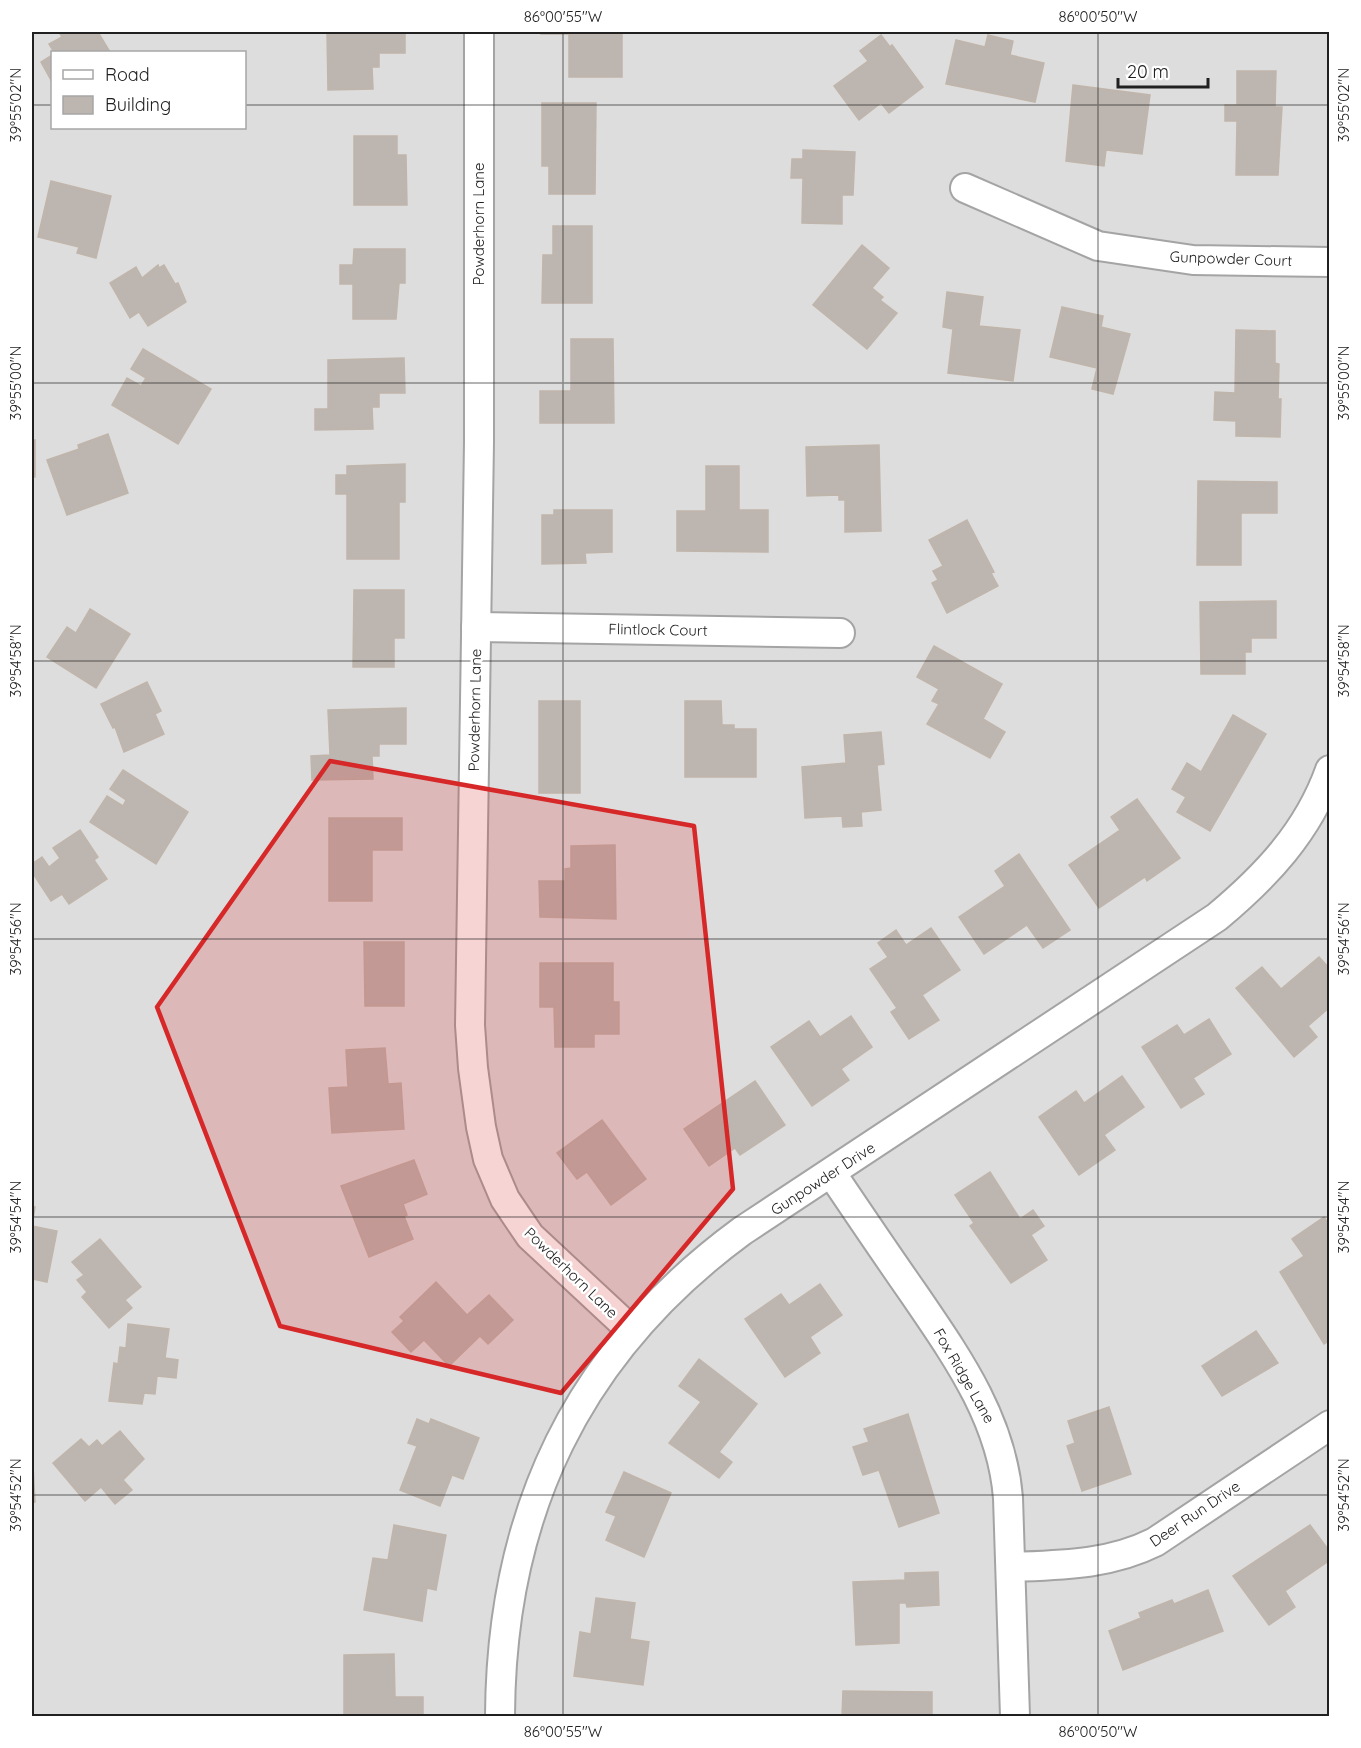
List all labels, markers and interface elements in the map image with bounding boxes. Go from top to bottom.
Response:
text: 86°00'55"W [524,7,603,26]
text: 86°00'50"W [1058,7,1138,26]
legend [51,51,246,129]
scale bar [1118,51,1208,89]
text: 20 m [1127,60,1169,83]
text: Road [105,63,150,86]
text: 39°55'02"N [6,68,25,142]
text: 39°55'02"N [1334,68,1353,142]
text: Building [105,93,171,116]
street label: Powderhorn Lane [469,163,488,285]
street label: Gunpowder Court [1169,247,1293,270]
text: 39°55'00"N [6,346,25,420]
text: 39°55'00"N [1334,346,1353,420]
street label: Flintlock Court [608,619,708,640]
text: 39°54'58"N [6,624,25,698]
text: 39°54'58"N [1334,624,1353,698]
street label: Powderhorn Lane [464,648,485,772]
text: 39°54'56"N [6,902,25,976]
text: 39°54'56"N [1334,902,1353,976]
street label: Gunpowder Drive [767,1138,878,1219]
text: 39°54'54"N [6,1181,25,1253]
text: 39°54'54"N [1334,1181,1353,1253]
street label: Powderhorn Lane [521,1223,622,1322]
street label: Fox Ridge Lane [930,1325,999,1427]
text: 39°54'52"N [6,1458,25,1532]
text: 39°54'52"N [1334,1458,1353,1532]
street label: Deer Run Drive [1146,1476,1244,1551]
text: 86°00'55"W [524,1722,603,1741]
text: 86°00'50"W [1058,1722,1138,1741]

